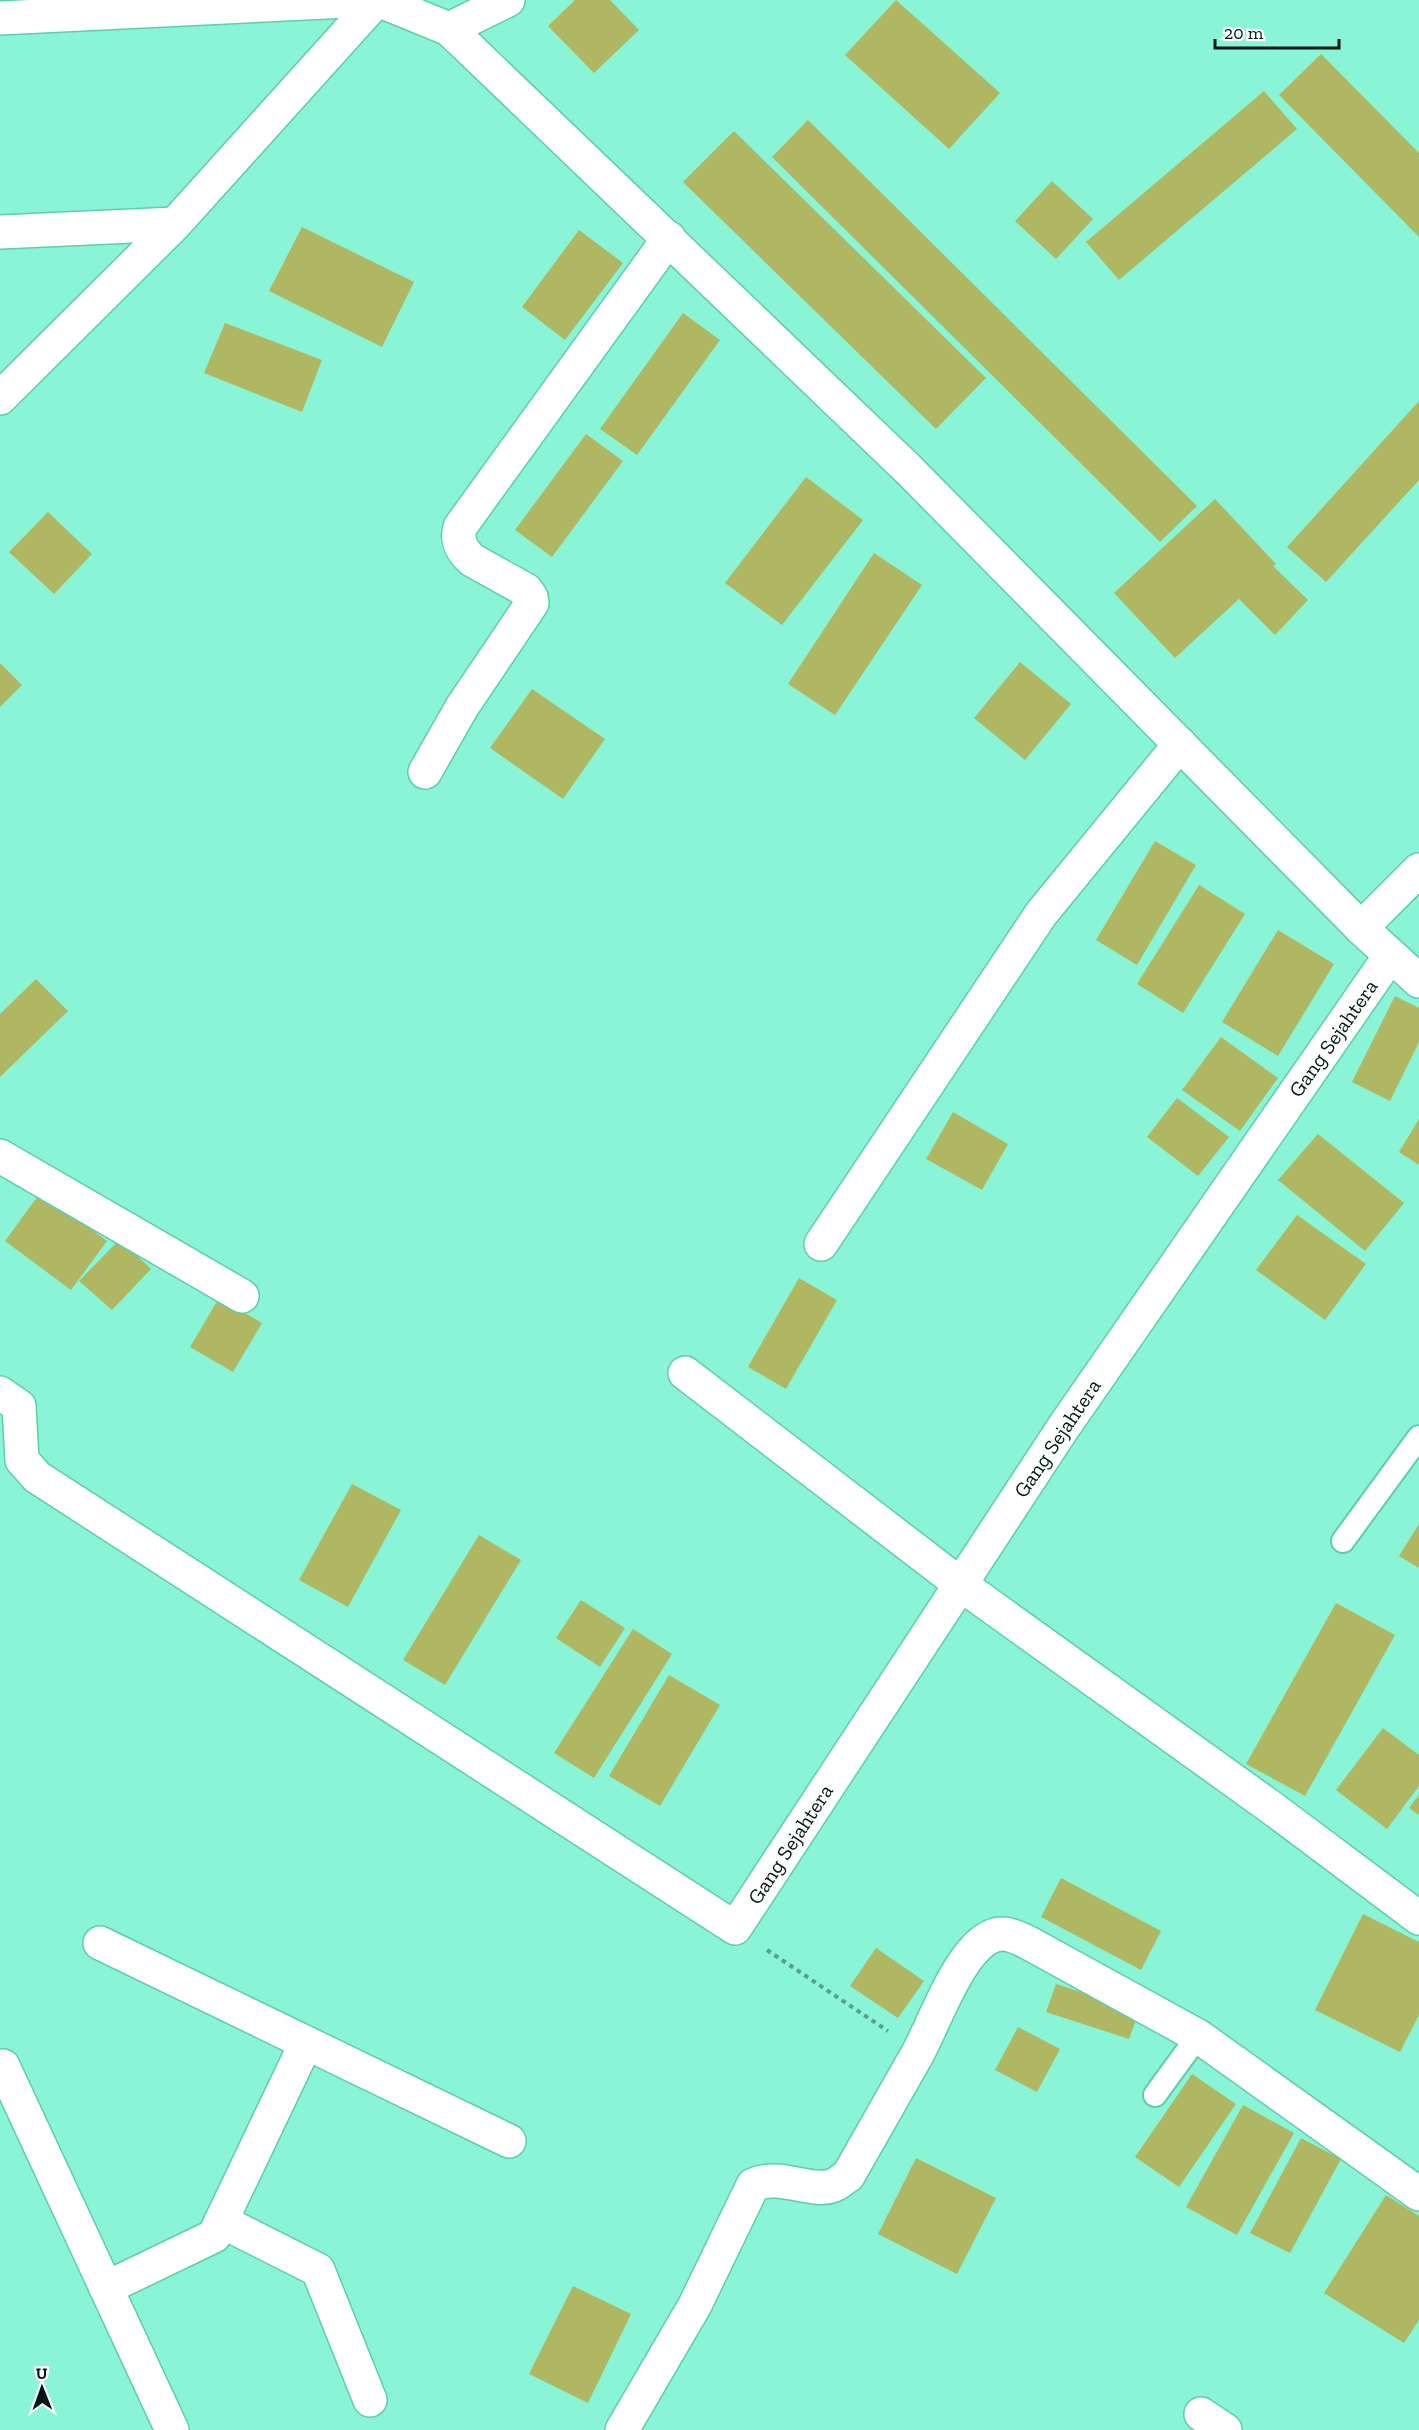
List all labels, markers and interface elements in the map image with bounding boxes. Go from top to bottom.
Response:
scale bar [1215,12,1340,50]
text: 20 m [1224,22,1264,44]
street label: Gang Sejahtera [1283,974,1384,1102]
street label: Gang Sejahtera [1008,1374,1107,1503]
street label: Gang Sejahtera [742,1779,839,1909]
north arrow [12,2358,72,2418]
text: U [36,2364,48,2383]

